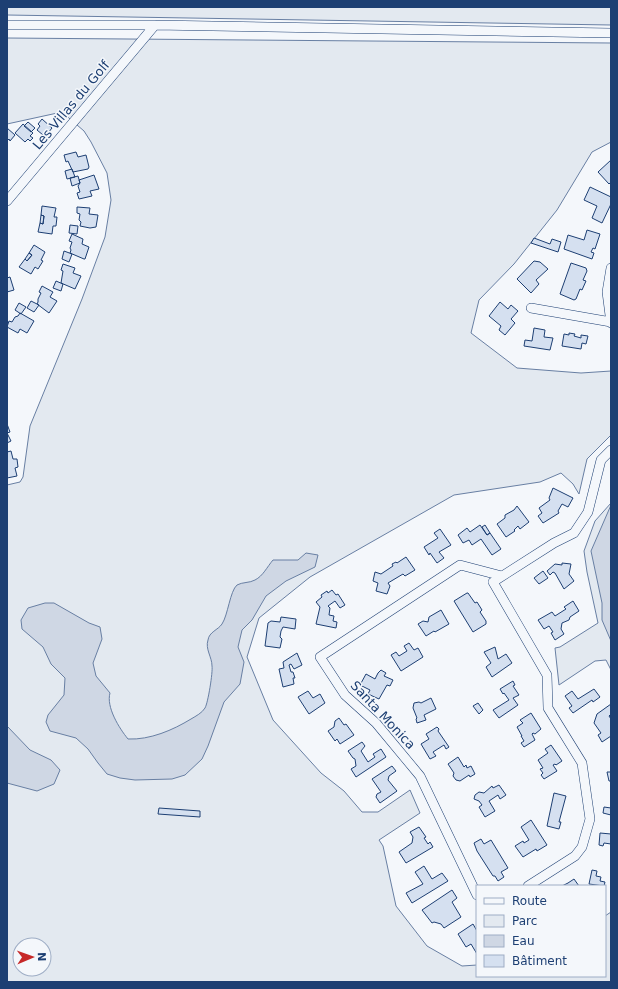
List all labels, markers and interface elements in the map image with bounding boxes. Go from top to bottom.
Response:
street label: Les Villas du Golf [30,57,113,152]
street label: Santa Monica [348,678,418,752]
legend [476,885,606,977]
text: Route [512,894,547,908]
text: Parc [512,914,537,928]
text: Eau [512,934,535,948]
north arrow [12,937,52,977]
text: N [35,952,48,962]
text: Bâtiment [512,954,567,968]

